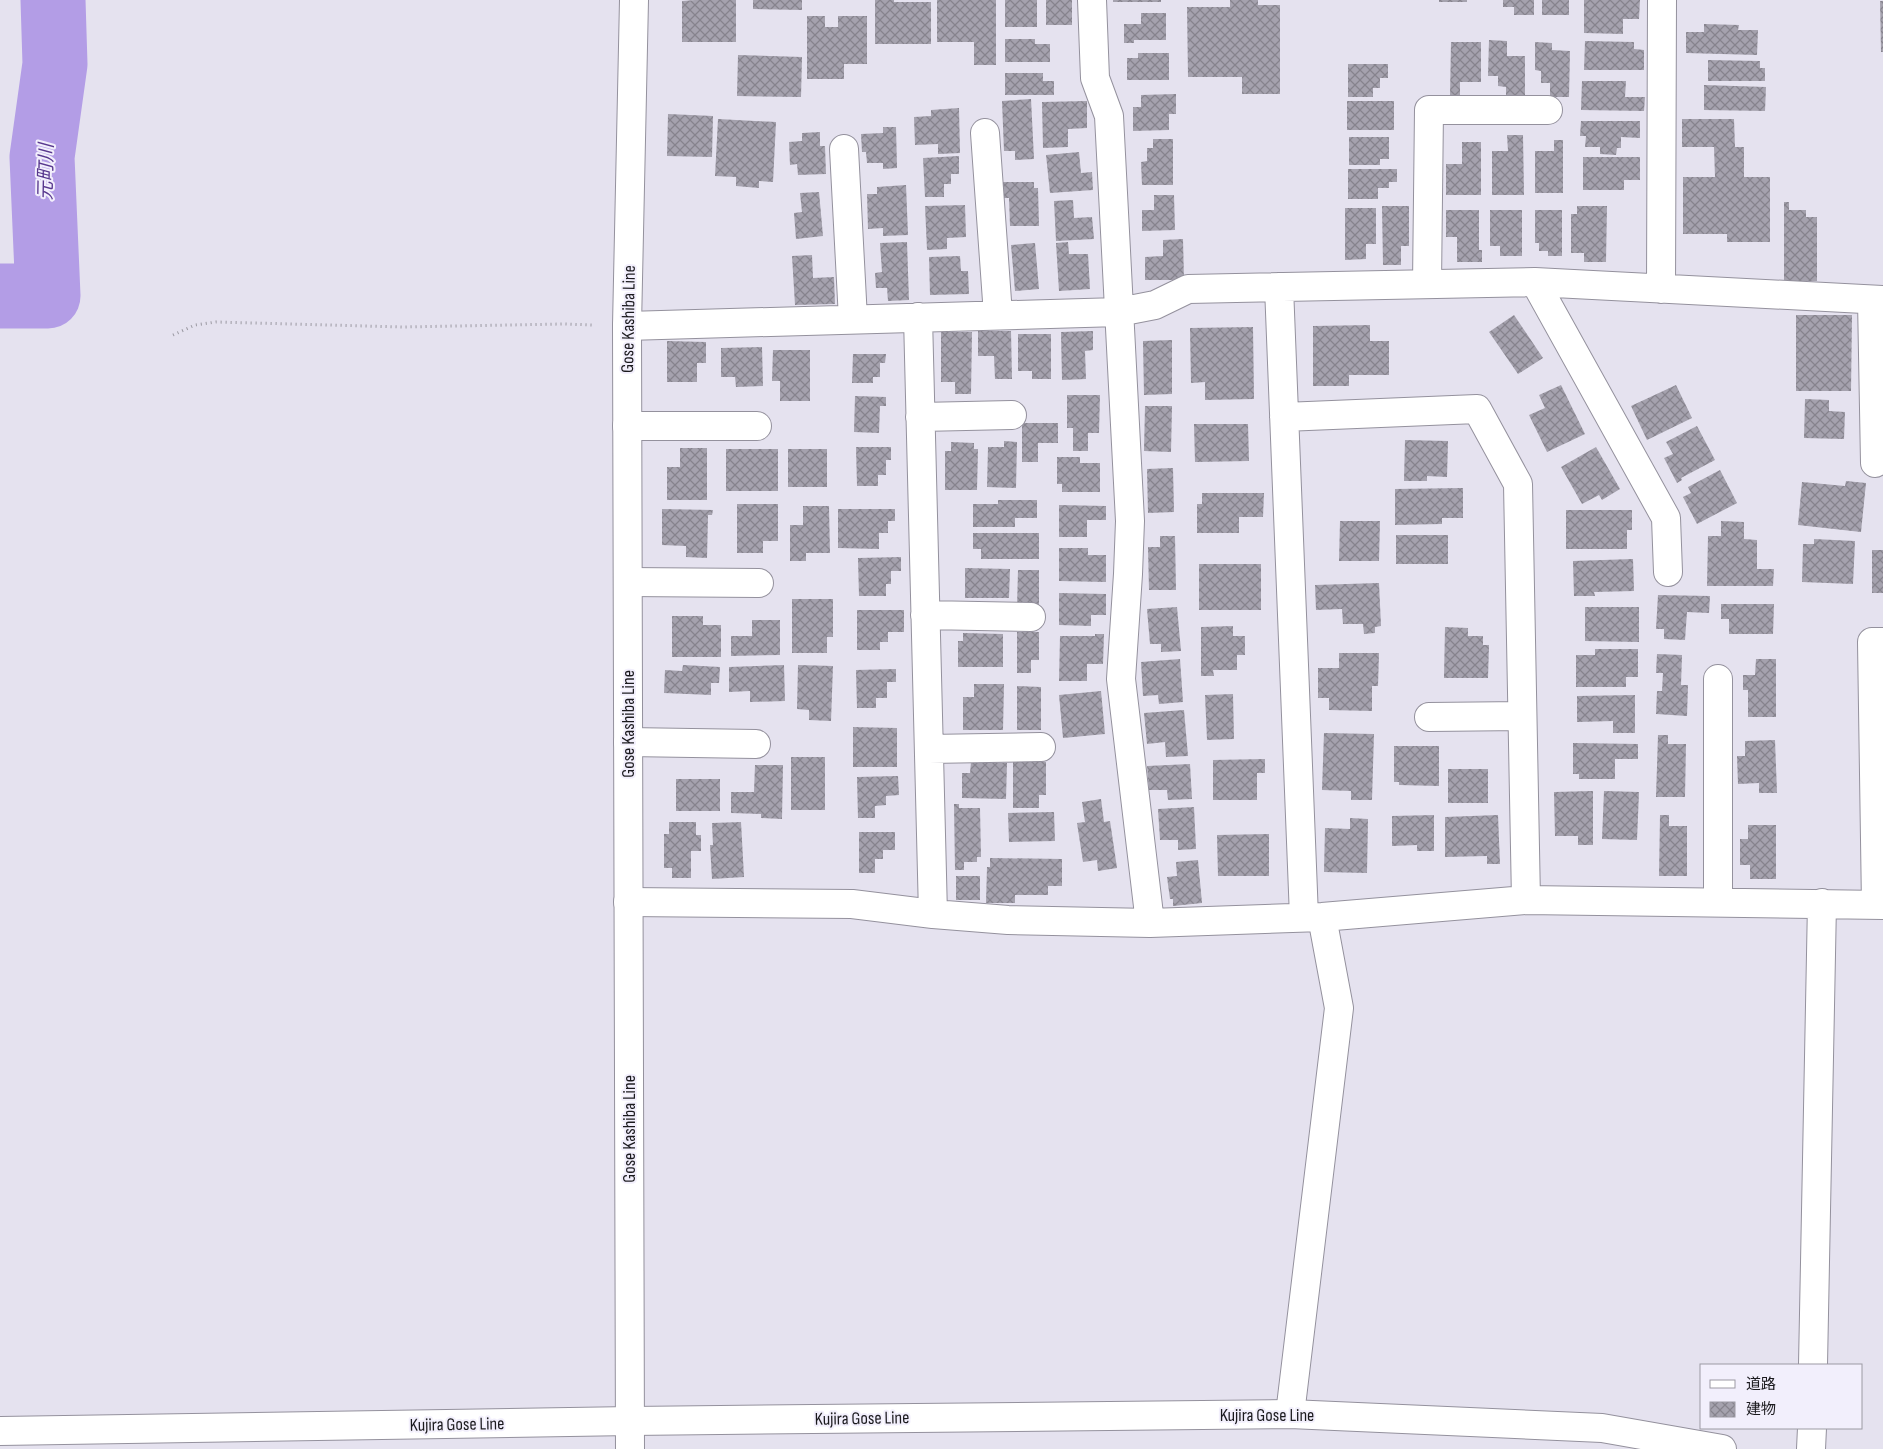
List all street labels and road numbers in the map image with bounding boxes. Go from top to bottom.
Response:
street label: Gose Kashiba Line [617,265,640,373]
street label: Gose Kashiba Line [618,670,639,778]
street label: Gose Kashiba Line [619,1075,640,1183]
street label: Kujira Gose Line [1220,1405,1314,1426]
street label: Kujira Gose Line [814,1407,910,1430]
street label: Kujira Gose Line [409,1413,505,1436]

